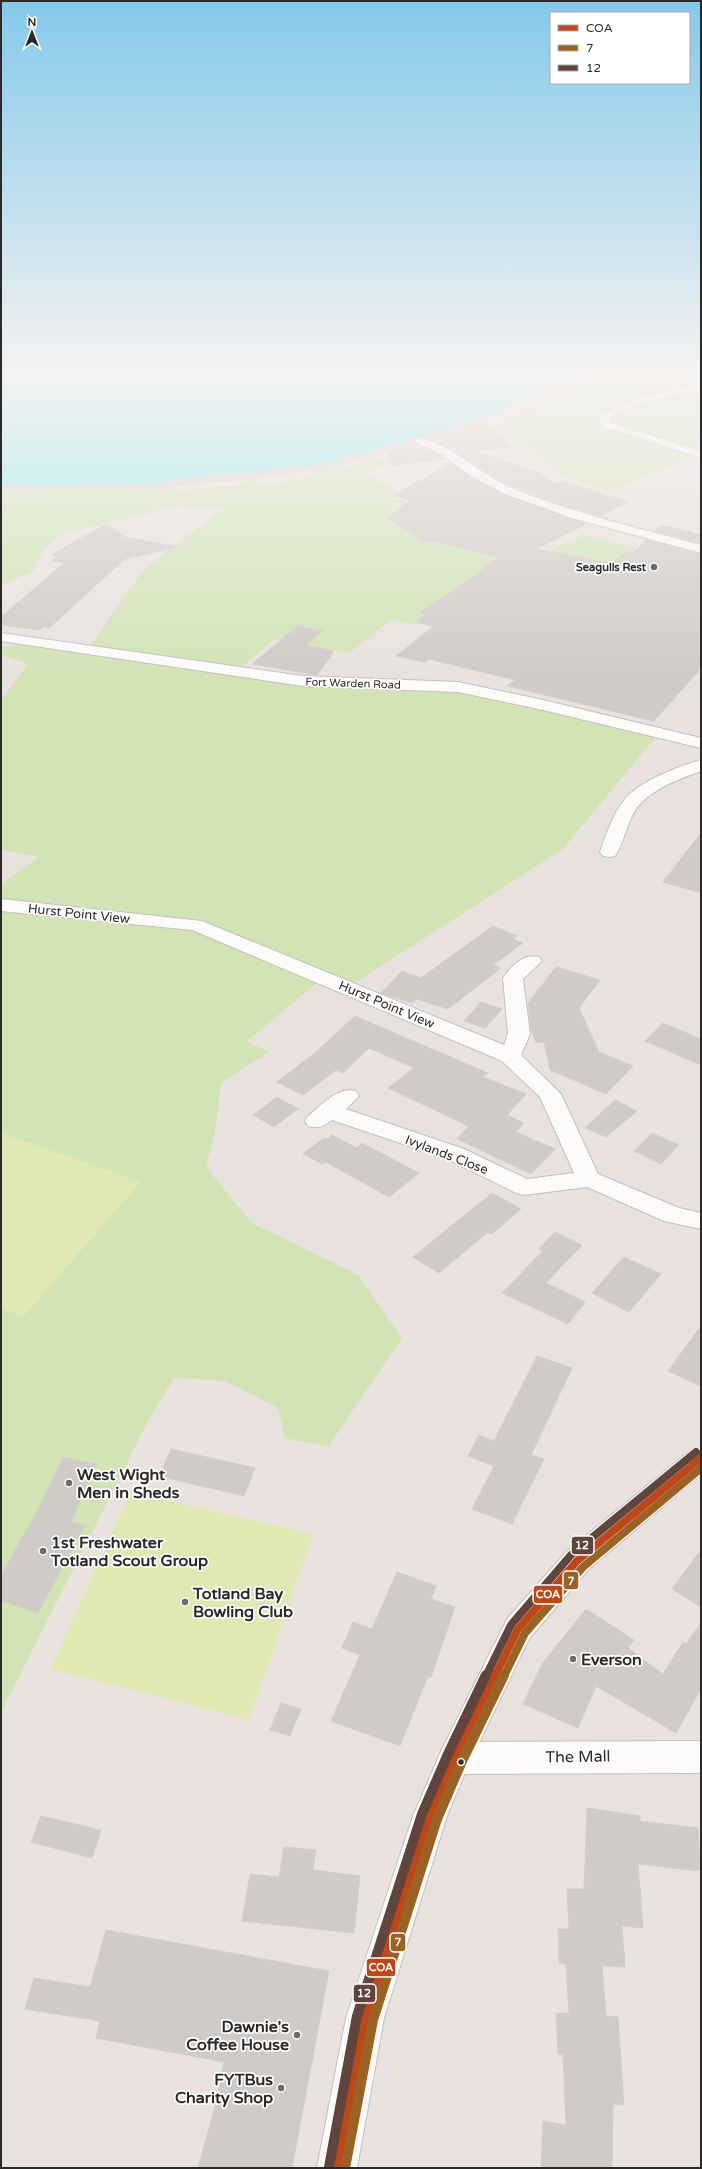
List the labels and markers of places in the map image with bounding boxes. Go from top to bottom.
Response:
place label: Seagulls Rest [576,561,647,575]
marker: Seagulls Rest [649,562,659,572]
place label: West Wight Men in Sheds [77,1465,180,1503]
marker: West Wight Men in Sheds [64,1478,74,1488]
place label: 1st Freshwater Totland Scout Group [50,1533,208,1571]
marker: 1st Freshwater Totland Scout Group [38,1546,48,1556]
place label: Totland Bay Bowling Club [192,1584,293,1622]
marker: Totland Bay Bowling Club [180,1597,190,1607]
place label: Everson [581,1650,642,1670]
marker: Everson [568,1654,578,1664]
unlabelled marker [456,1757,466,1767]
place label: Dawnie's Coffee House [186,2017,289,2055]
marker: Dawnie's Coffee House [292,2030,302,2040]
place label: FYTBus Charity Shop [175,2070,273,2108]
marker: FYTBus Charity Shop [276,2083,286,2093]

